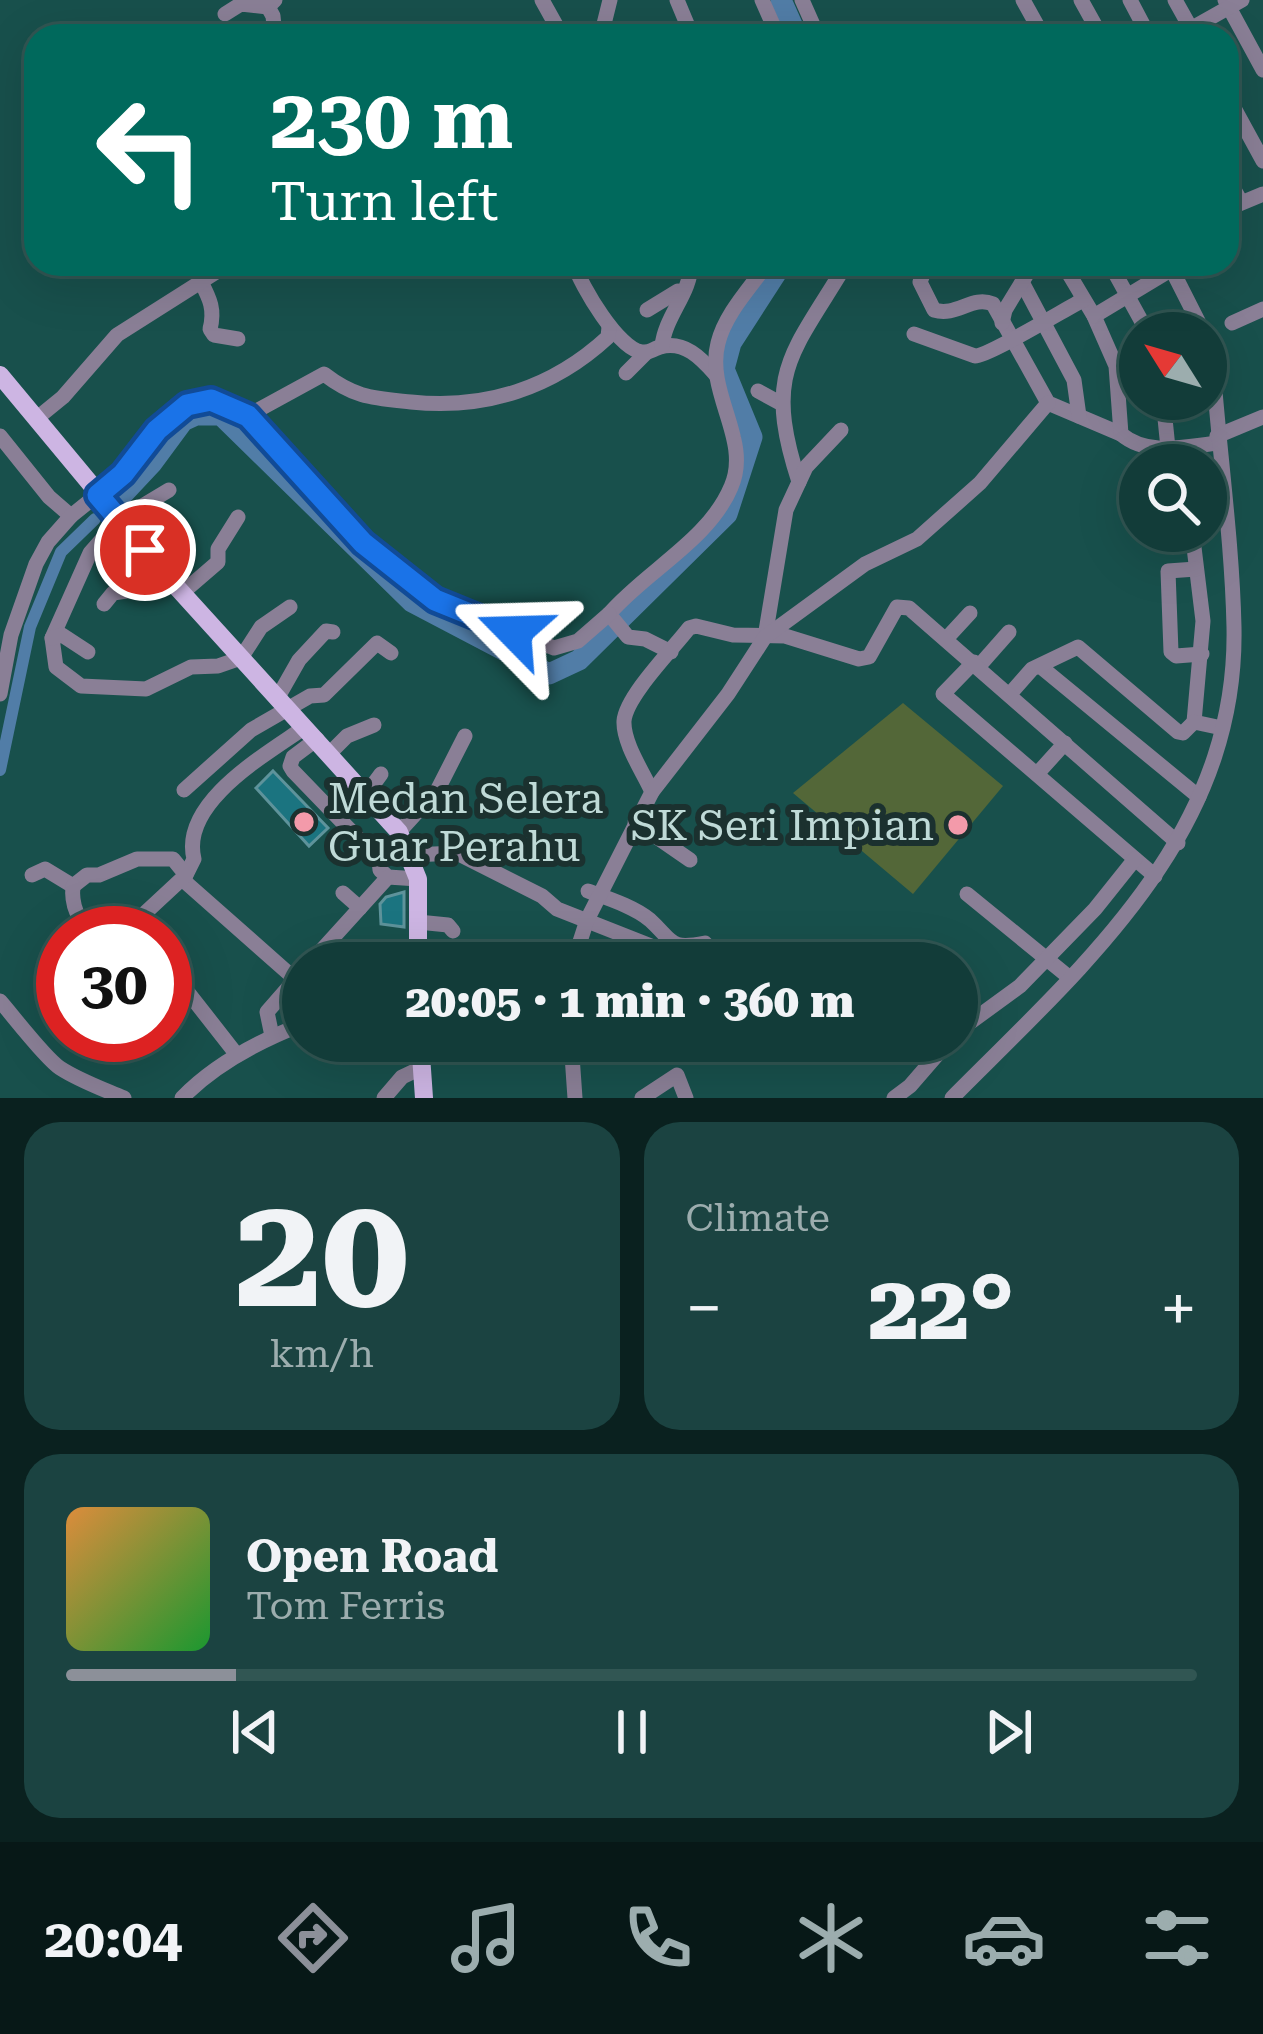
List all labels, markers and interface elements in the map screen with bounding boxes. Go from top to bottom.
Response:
text: 230 m [270,70,513,168]
icon: left [72,72,228,228]
text: Turn left [270,170,498,233]
north arrow [1119,312,1227,420]
map controls [1119,312,1227,552]
button: search [1119,444,1227,552]
pin [94,499,196,601]
icon: arrive [112,517,178,583]
position arrow [451,569,577,695]
place label: Medan Selera Guar Perahu [328,774,604,871]
place label: SK Seri Impian [631,801,934,850]
marker: Medan Selera Guar Perahu [291,809,317,835]
marker: SK Seri Impian [945,812,971,838]
speed limit sign: 30 [36,906,192,1062]
text: 20:05 · 1 min · 360 m [406,975,854,1028]
text: 20 [234,1161,409,1344]
text: Climate [686,1195,830,1241]
text: 22° [868,1256,1014,1361]
text: − [686,1270,722,1347]
text: + [1160,1270,1197,1347]
text: km/h [270,1331,374,1377]
text: Open Road [246,1530,498,1583]
text: Tom Ferris [246,1583,445,1629]
icon: previous [222,1699,288,1765]
icon: pause [599,1699,665,1765]
icon: next [976,1699,1042,1765]
icon: directions [271,1896,355,1980]
icon: music [444,1896,528,1980]
icon: phone [616,1896,700,1980]
icon: climate [789,1896,873,1980]
icon: car [962,1896,1046,1980]
icon: filters [1135,1896,1219,1980]
text: 20:04 [44,1907,182,1970]

